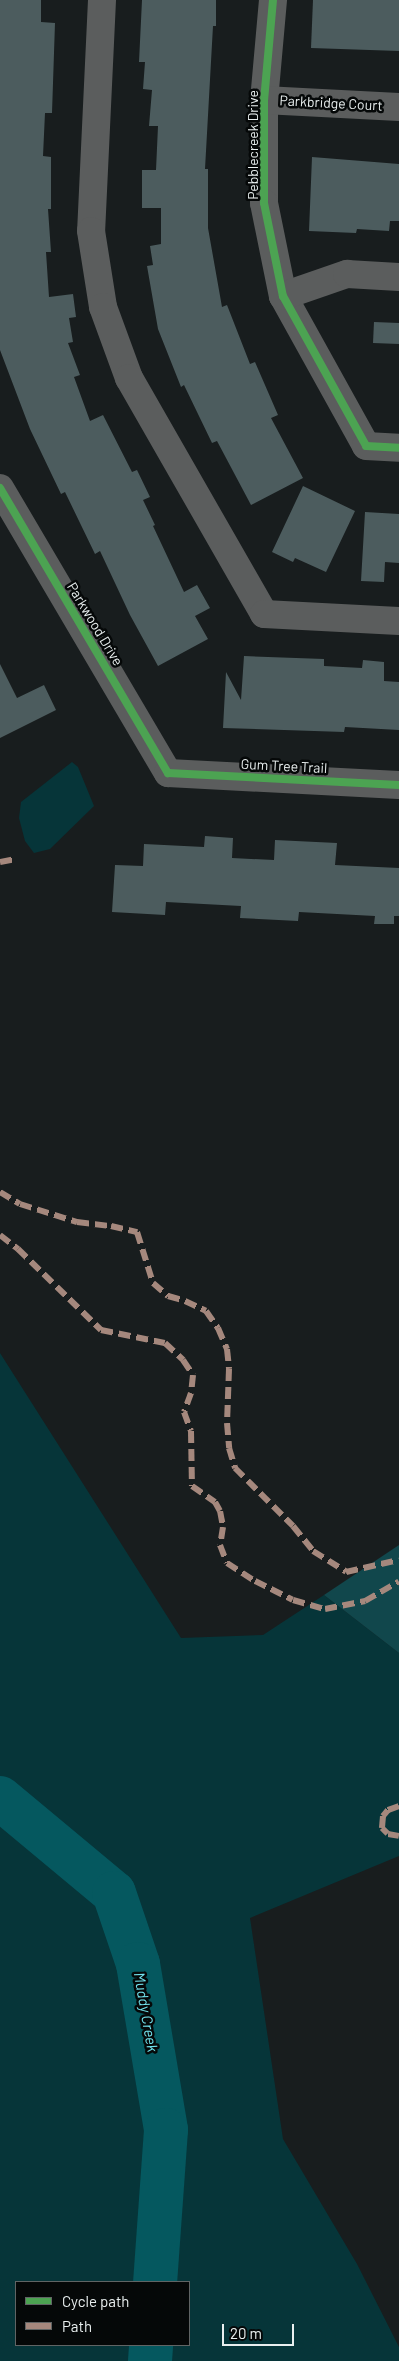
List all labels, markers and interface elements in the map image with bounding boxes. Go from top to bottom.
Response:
street label: Pebblecreek Drive [245,90,261,200]
street label: Parkbridge Court [279,92,383,114]
street label: Parkwood Drive [64,579,126,669]
street label: Gum Tree Trail [240,755,328,777]
water label: Muddy Creek [130,1971,162,2053]
legend [15,2281,190,2346]
text: Cycle path [62,2292,129,2310]
scale bar [224,2314,296,2346]
text: Path [62,2317,92,2335]
text: 20 m [230,2324,262,2342]

